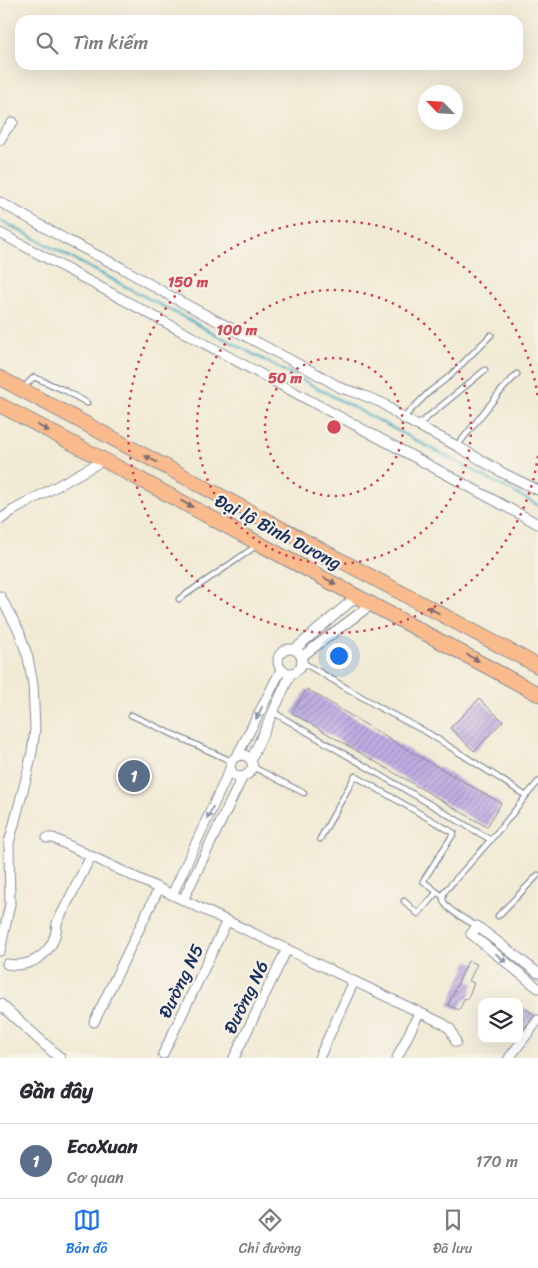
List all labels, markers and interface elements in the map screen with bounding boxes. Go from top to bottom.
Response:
search box [15,15,523,70]
text: Tìm kiếm [73,26,148,59]
icon: search [33,29,61,57]
north arrow [418,85,463,130]
text: 150 m [168,269,209,295]
text: 100 m [217,317,258,343]
text: 50 m [268,365,303,391]
centre of rings [325,418,343,436]
one-way arrow [36,424,50,432]
one-way arrow [144,455,159,463]
street label: Đại lộ Bình Dương [209,485,347,579]
one-way arrow [179,500,194,508]
one-way arrow [322,577,337,585]
one-way arrow [426,606,441,614]
your location [326,643,352,669]
one-way arrow [466,654,479,663]
one-way arrow [255,705,263,720]
pin: 1 [118,757,150,795]
one-way arrow [205,806,213,820]
street label: Đường N5 [149,938,213,1024]
one-way arrow [495,952,507,963]
street label: Đường N6 [214,955,278,1039]
map controls [478,998,523,1043]
button: layers [478,998,523,1043]
text: Gần đây [20,1072,93,1110]
text: EcoXuan [67,1130,137,1163]
text: 1 [33,1147,39,1176]
text: 170 m [475,1147,518,1176]
text: Cơ quan [67,1163,124,1192]
tab: Bản đồ [66,1206,107,1261]
tab: Chỉ đường [239,1206,301,1261]
tab: Đã lưu [433,1206,472,1261]

